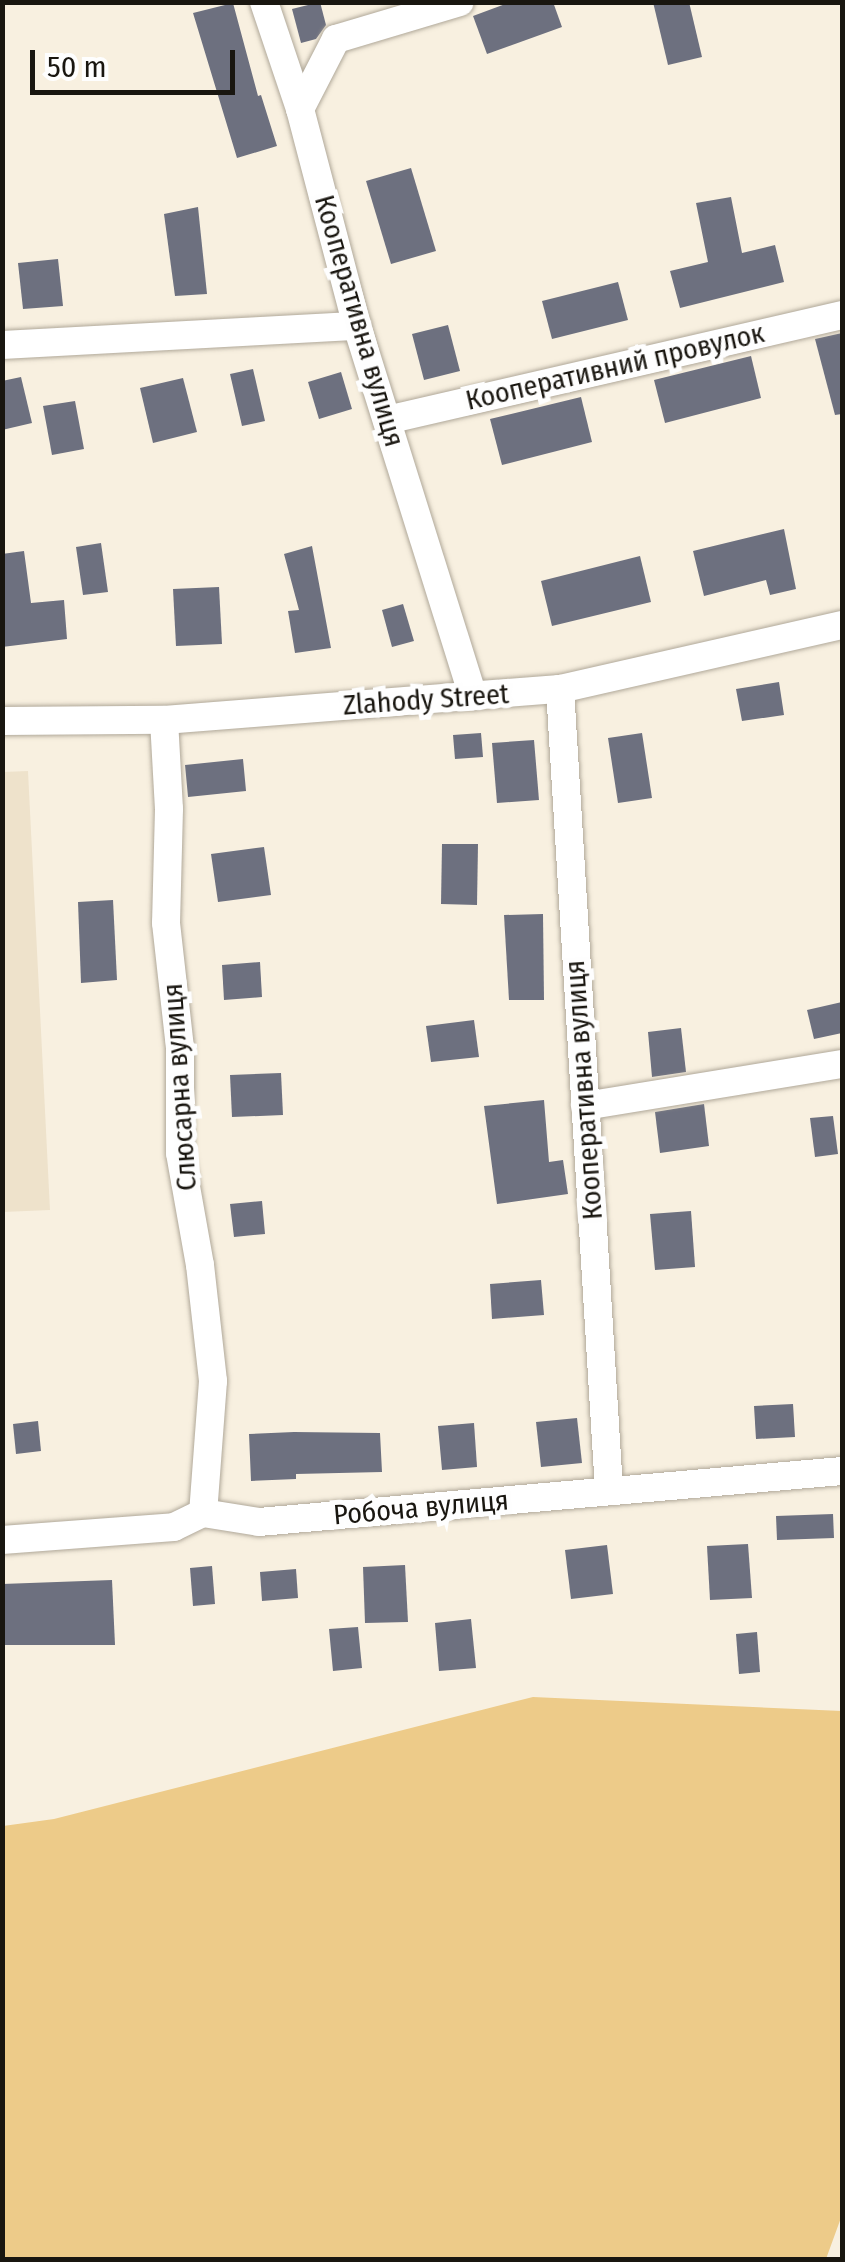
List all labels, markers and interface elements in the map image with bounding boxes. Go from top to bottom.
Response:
scale bar [35,30,240,92]
text: 50 m [47,49,107,85]
street label: Кооперативна вулиця [307,191,411,451]
street label: Кооперативний провулок [463,316,767,418]
street label: Zlahody Street [342,677,510,723]
street label: Кооперативна вулиця [558,959,610,1221]
street label: Слюсарна вулиця [156,982,204,1192]
street label: Робоча вулиця [332,1484,510,1532]

